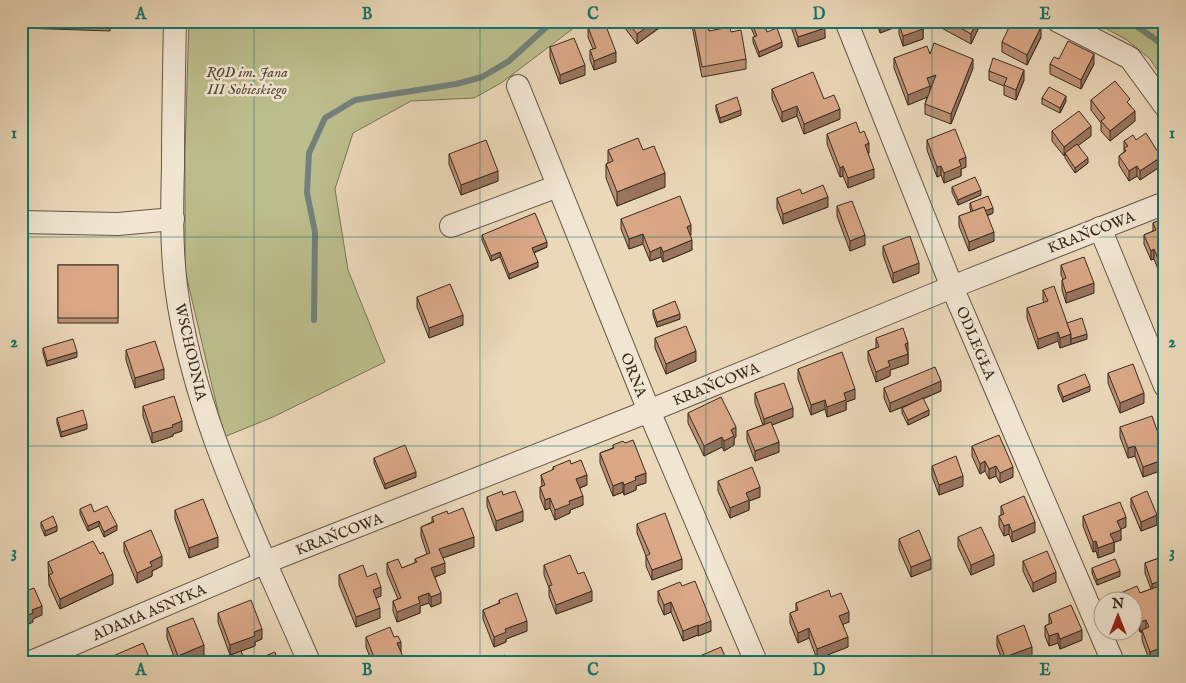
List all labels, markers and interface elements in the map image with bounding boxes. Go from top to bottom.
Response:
text: A [135,5,148,25]
text: B [362,5,373,25]
text: C [587,5,599,25]
text: D [813,5,826,25]
text: E [1039,5,1051,25]
park label: ROD im. Jana III Sobieskiego [206,63,288,100]
text: 1 [11,124,17,144]
text: 1 [1169,124,1175,144]
street label: KRAŃCOWA [1045,207,1138,258]
street label: WSCHODNIA [170,302,211,403]
street label: ODLEGŁA [952,304,1000,384]
text: 2 [10,333,18,353]
text: 2 [1168,333,1176,353]
street label: ORNA [616,350,651,401]
street label: KRAŃCOWA [670,358,763,410]
street label: KRAŃCOWA [293,509,386,560]
text: 3 [11,543,17,563]
text: 3 [1169,543,1175,563]
street label: ADAMA ASNYKA [89,580,210,645]
north arrow [1094,590,1144,640]
text: N [1111,595,1124,613]
text: A [135,661,148,681]
text: B [362,661,373,681]
text: C [587,661,599,681]
text: D [813,661,826,681]
text: E [1039,661,1051,681]

